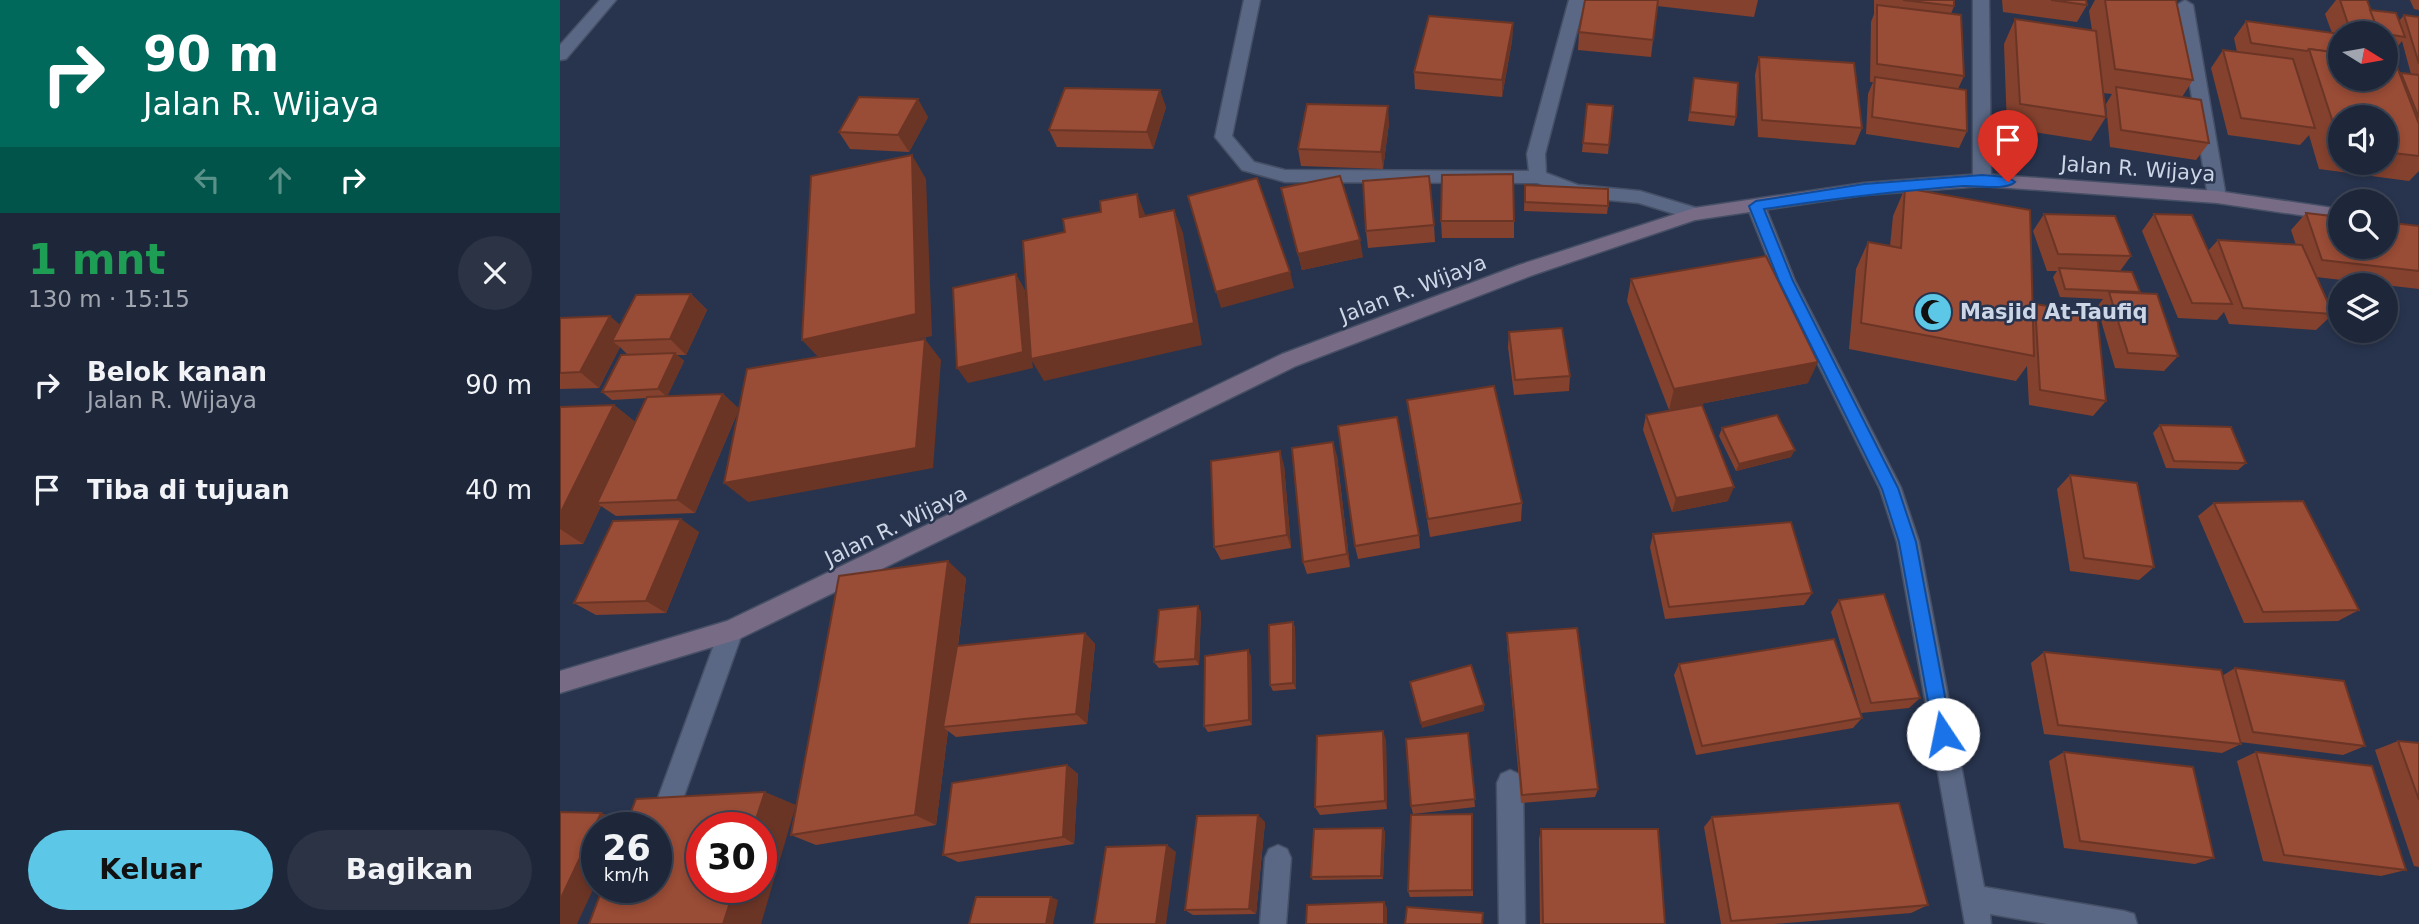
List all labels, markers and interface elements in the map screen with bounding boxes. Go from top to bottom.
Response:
north arrow [2328,21,2398,91]
map controls [2328,21,2398,343]
text: 90 m [143,26,279,83]
icon: right [28,28,119,119]
text: Jalan R. Wijaya [143,85,379,123]
button: sound [2328,105,2398,175]
pin [1978,110,2038,182]
icon: arrive [1989,121,2027,159]
street label: Jalan R. Wijaya [2058,151,2216,186]
icon: left [188,161,226,199]
icon: ahead [261,161,299,199]
icon: right [334,161,372,199]
button: search [2328,189,2398,259]
text: 1 mnt [28,235,166,284]
button: close [458,236,532,310]
street label: Jalan R. Wijaya [1334,250,1490,329]
button: layers [2328,273,2398,343]
text: 130 m · 15:15 [28,286,190,312]
mosque icon: Masjid At-Taufiq [1912,291,1954,333]
place label: Masjid At-Taufiq [1960,300,2148,324]
text: Belok kanan [87,357,267,387]
icon: right [28,366,66,404]
text: 90 m [465,370,532,400]
text: Jalan R. Wijaya [87,387,257,413]
icon: arrive [28,471,66,509]
text: Tiba di tujuan [87,475,290,505]
text: 40 m [465,475,532,505]
street label: Jalan R. Wijaya [819,481,971,572]
position arrow [1906,697,1980,771]
speed limit sign: 30 [686,812,777,903]
text: 26 [602,828,651,868]
button: Keluar [28,830,273,910]
button: Bagikan [287,830,532,910]
text: km/h [604,864,649,885]

